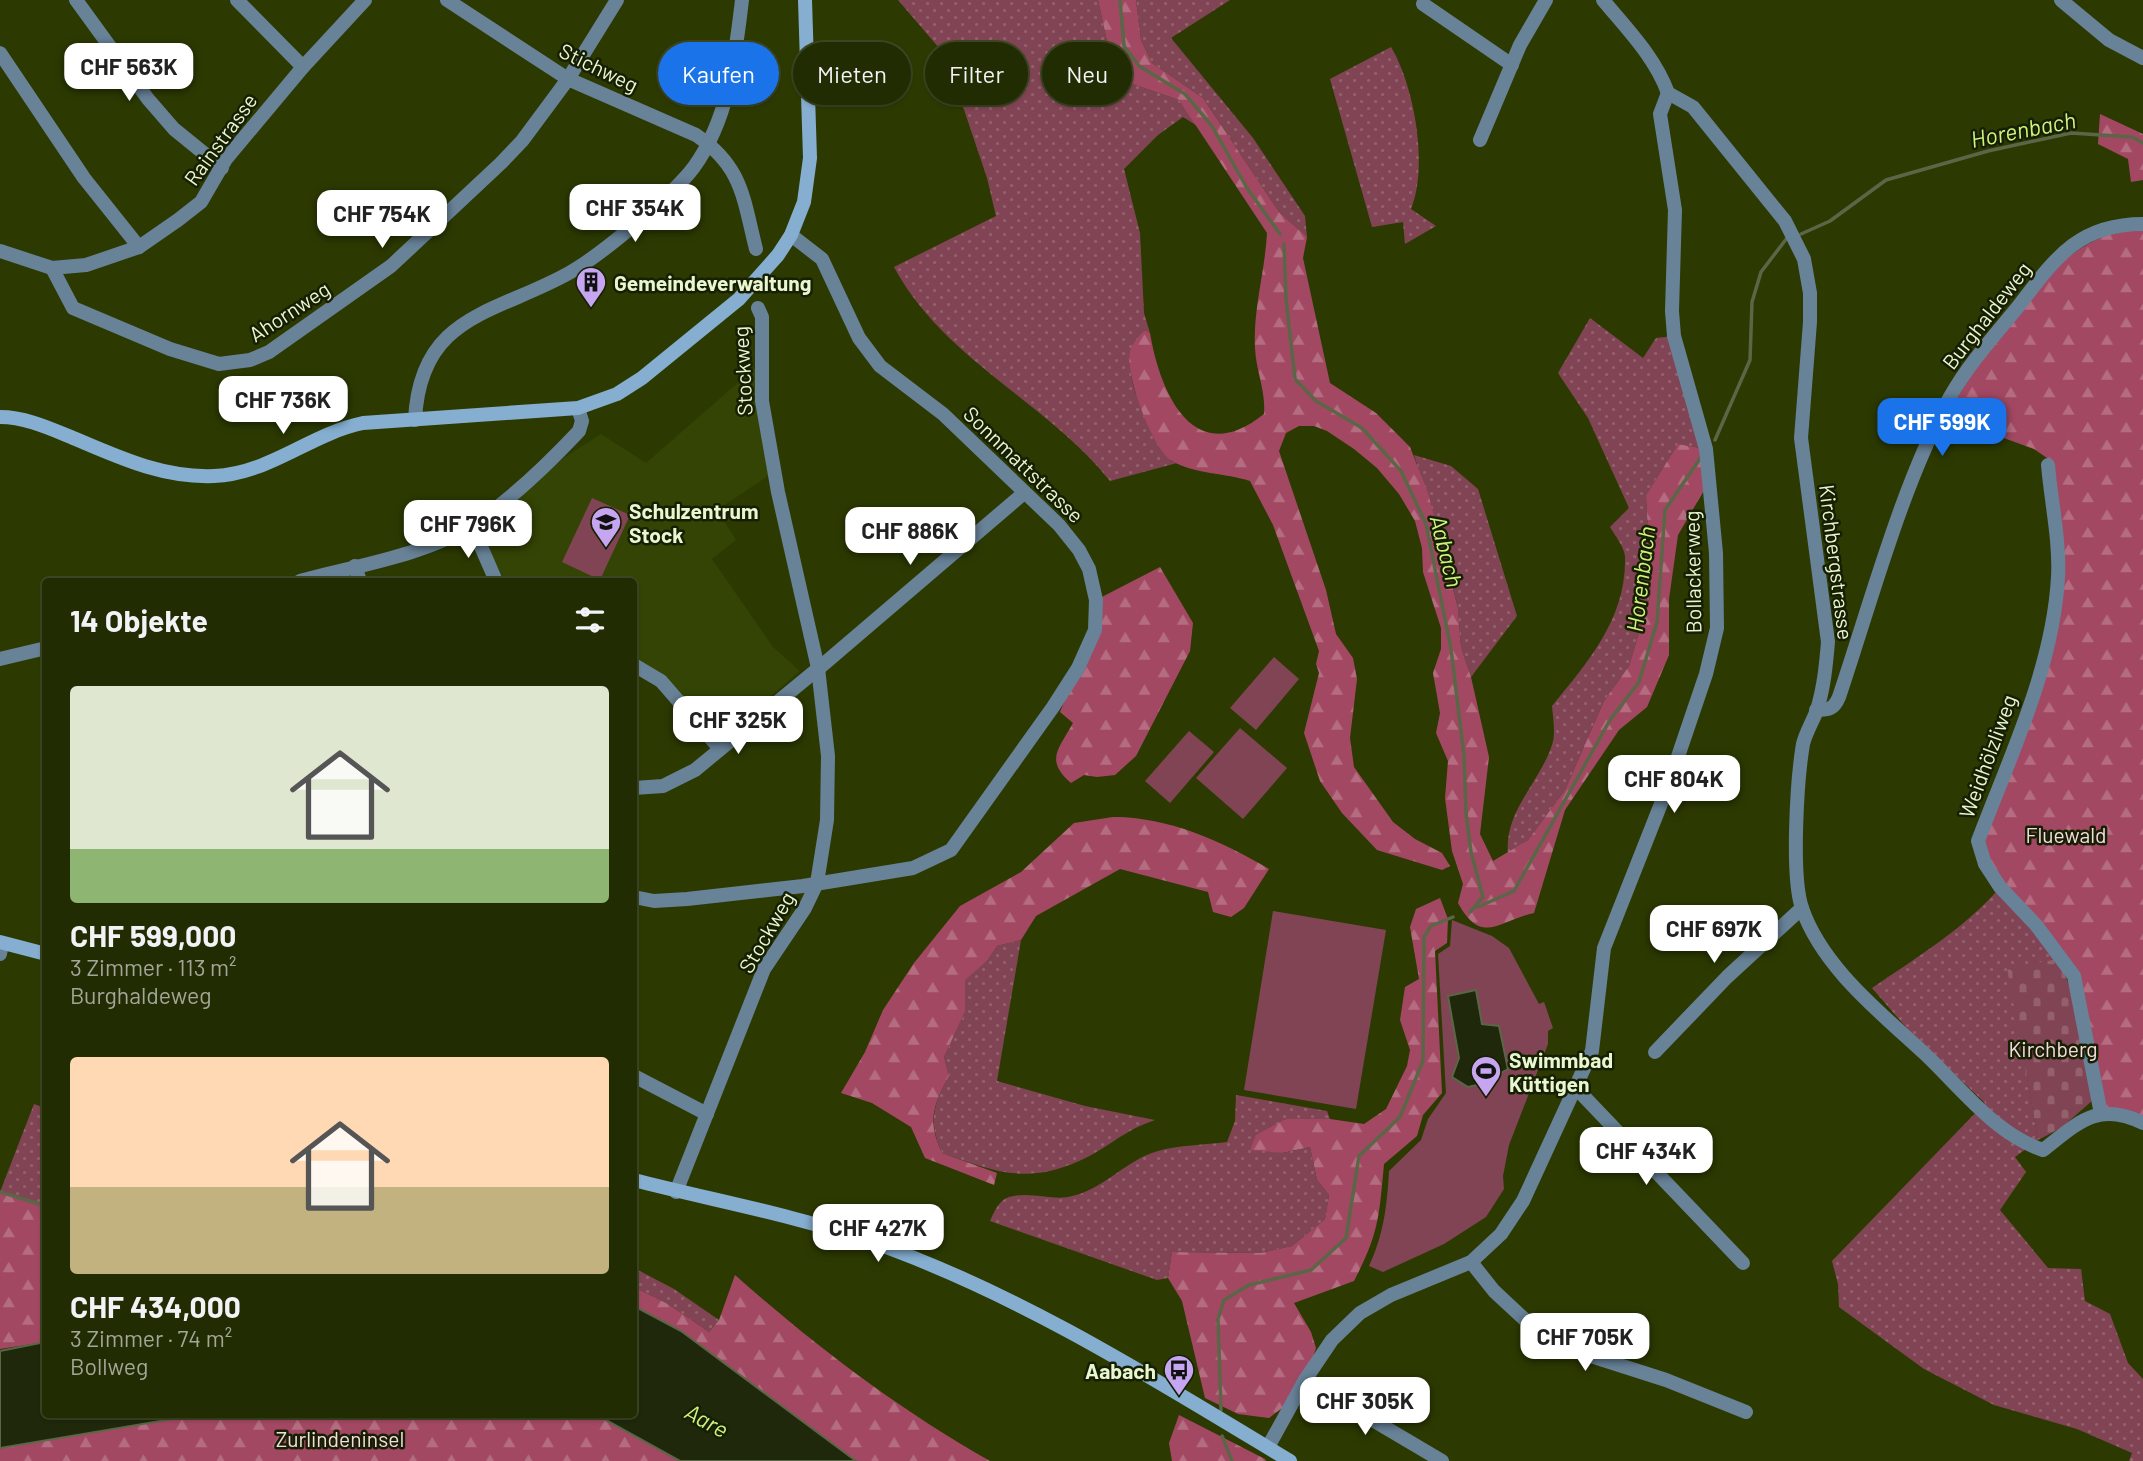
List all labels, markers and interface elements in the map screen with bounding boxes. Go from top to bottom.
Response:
street label: Stichweg [556,37,642,97]
chip: Kaufen [658,42,779,105]
chip: Mieten [793,42,911,105]
chip: Filter [925,42,1028,105]
chip: Neu [1042,42,1132,105]
pin: CHF 563K [57,43,201,103]
text: CHF 563K [80,52,178,80]
street label: Rainstrasse [178,88,262,190]
water label: Horenbach [1968,105,2078,153]
pin: CHF 354K [563,184,707,244]
pin: CHF 754K [310,190,454,250]
text: CHF 354K [585,193,685,221]
text: CHF 754K [333,199,431,227]
street label: Burghaldeweg [1936,256,2036,374]
building icon: Gemeindeverwaltung [574,265,608,309]
place label: Gemeindeverwaltung [614,270,811,295]
street label: Ahornweg [244,276,334,346]
street label: Stockweg [727,326,757,416]
pin: CHF 736K [211,376,355,436]
text: CHF 736K [235,385,331,413]
pin: CHF 599K [1870,398,2014,458]
street label: Sonnmattstrasse [959,401,1089,527]
text: CHF 599K [1893,407,1991,435]
street label: Kirchbergstrasse [1815,483,1859,641]
place label: Schulzentrum Stock [629,498,758,547]
pin: CHF 796K [396,500,540,560]
school or university icon: Schulzentrum Stock [589,505,623,549]
pin: CHF 886K [838,508,982,567]
text: CHF 796K [420,509,516,537]
street label: Bollackerweg [1678,510,1706,634]
water label: Aabach [1425,512,1469,590]
text: CHF 886K [861,516,959,544]
water label: Horenbach [1620,524,1660,634]
icon: filters [571,601,609,639]
text: 14 Objekte [70,602,208,638]
street label: Weidhölzliweg [1953,691,2021,821]
pin: CHF 325K [666,696,810,756]
text: CHF 325K [689,705,787,733]
icon: home [277,732,403,858]
pin: CHF 804K [1602,756,1746,815]
text: CHF 804K [1624,764,1724,792]
park label: Fluewald [2026,822,2106,847]
street label: Stockweg [733,887,799,977]
pin: CHF 697K [1642,906,1786,965]
text: CHF 697K [1666,914,1762,942]
text: CHF 599,000 [70,917,236,953]
text: 3 Zimmer · 113 m² [70,953,237,981]
text: Burghaldeweg [70,981,212,1009]
park label: Kirchberg [2008,1036,2098,1061]
place label: Swimmbad Küttigen [1509,1047,1613,1096]
sports icon: Swimmbad Küttigen [1469,1054,1503,1098]
icon: home [277,1103,403,1229]
pin: CHF 434K [1574,1128,1718,1187]
text: CHF 434K [1596,1136,1696,1164]
pin: CHF 427K [806,1204,950,1264]
text: CHF 427K [829,1213,927,1241]
text: CHF 434,000 [70,1288,241,1324]
pin: CHF 705K [1513,1314,1657,1373]
text: CHF 705K [1536,1322,1634,1350]
text: 3 Zimmer · 74 m² [70,1324,232,1352]
text: Bollweg [70,1352,148,1380]
bus stop icon: Aabach [1162,1353,1196,1397]
place label: Aabach [1085,1358,1156,1383]
pin: CHF 305K [1293,1378,1437,1437]
text: CHF 305K [1316,1386,1414,1414]
water label: Aare [680,1397,734,1443]
park label: Zurlindeninsel [276,1426,404,1451]

